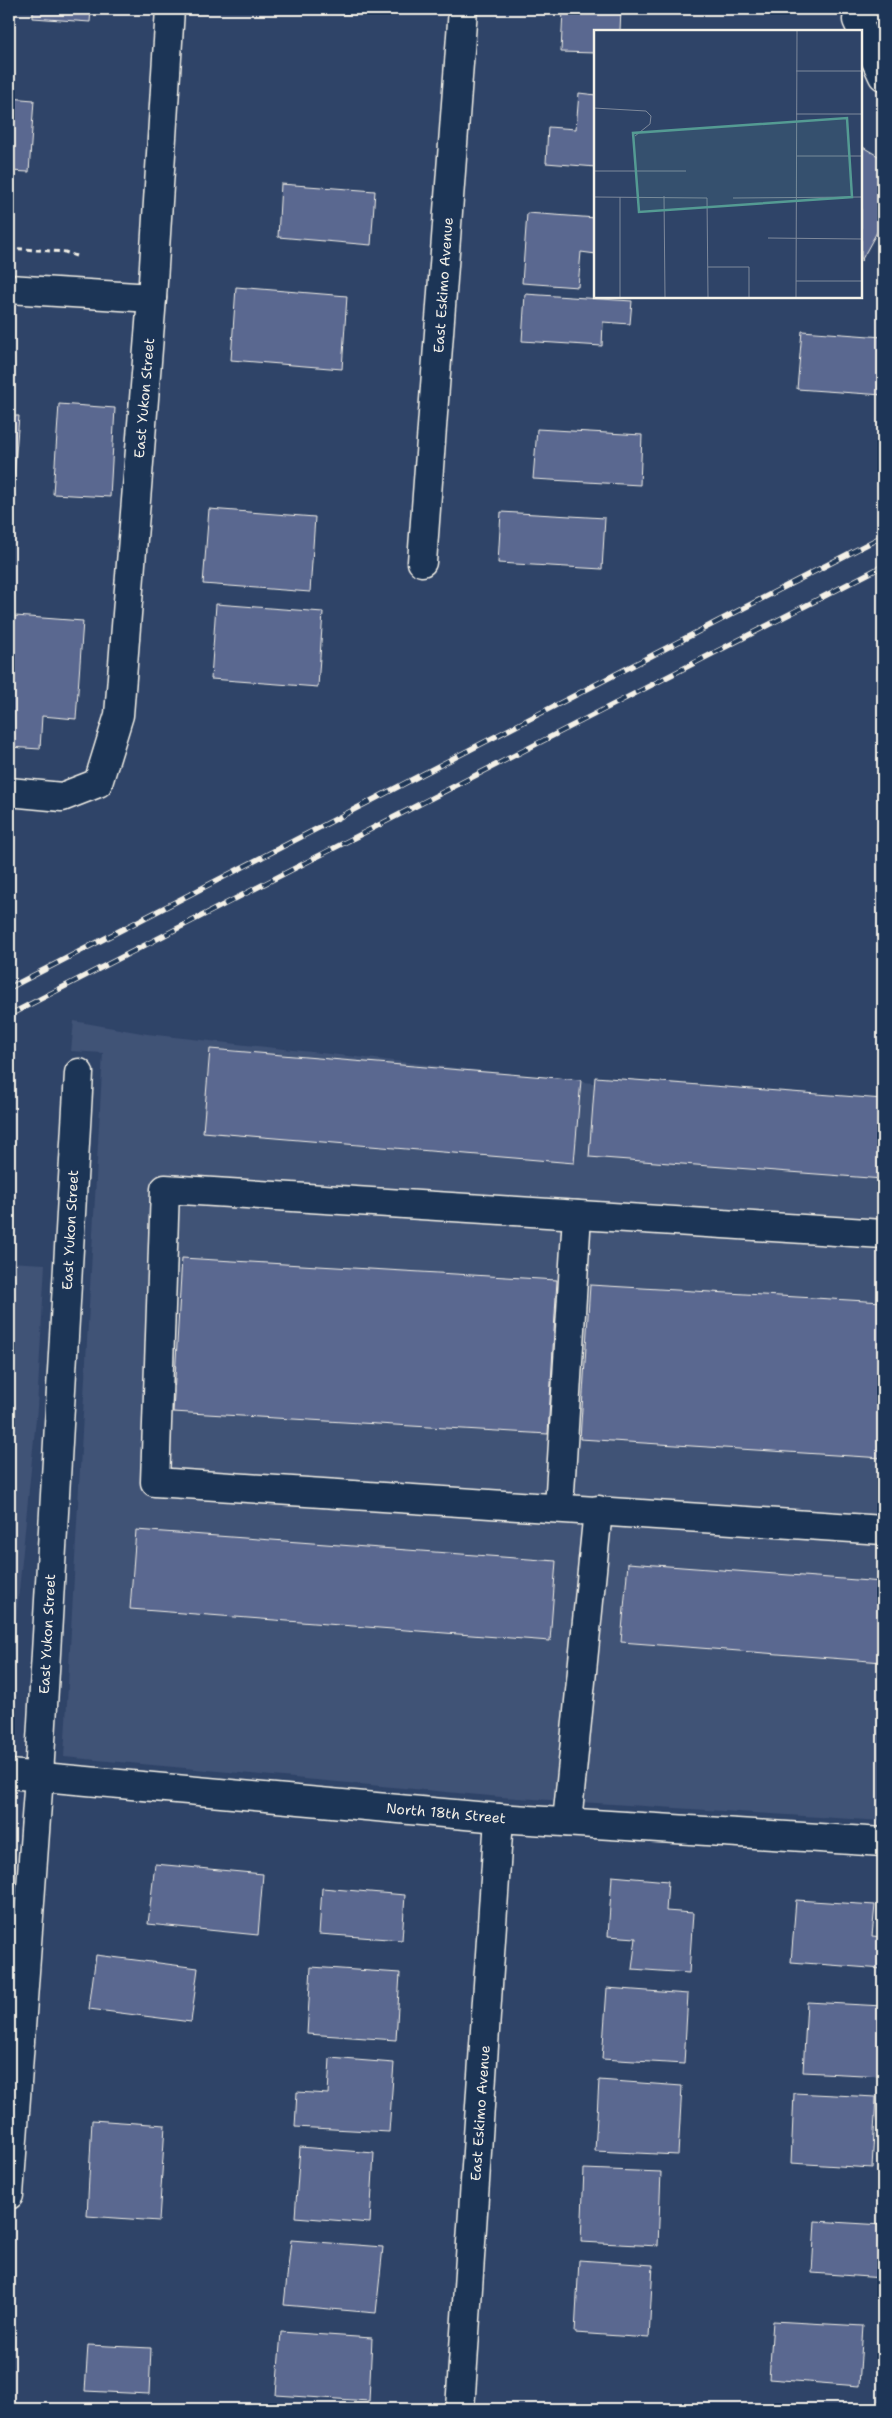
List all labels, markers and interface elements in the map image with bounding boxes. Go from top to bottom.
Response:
inset map [594,30,862,298]
street label: East Eskimo Avenue [429,216,457,353]
street label: East Yukon Street [130,337,158,459]
street label: East Yukon Street [58,1169,82,1291]
street label: East Yukon Street [35,1573,59,1695]
street label: North 18th Street [385,1799,507,1827]
street label: East Eskimo Avenue [466,2044,494,2181]

